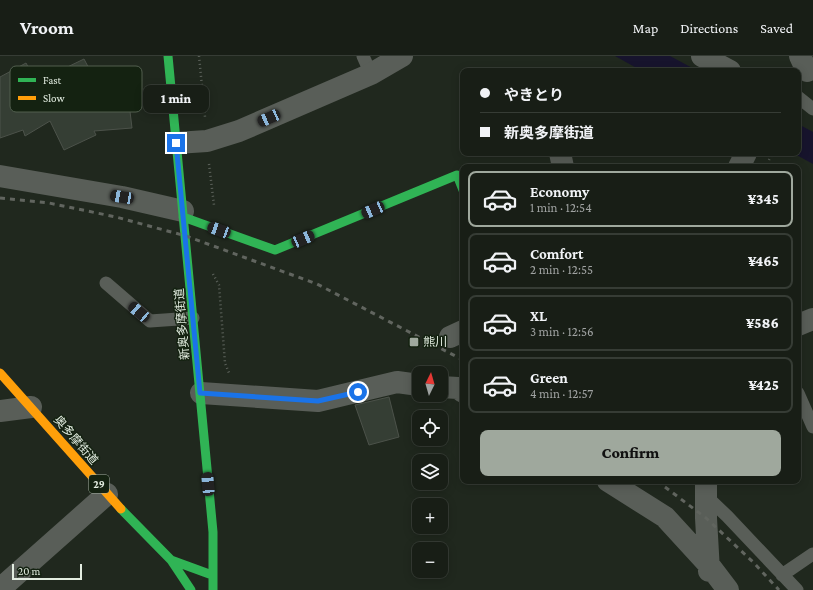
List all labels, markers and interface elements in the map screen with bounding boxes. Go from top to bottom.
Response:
text: Vroom [20,17,74,38]
text: Map [633,20,658,36]
text: Directions [680,20,738,36]
text: Saved [760,20,793,36]
legend [10,66,142,112]
text: Fast [43,74,62,86]
callout: 1 min [143,85,209,113]
text: やきとり [504,87,564,103]
text: 1 min [161,91,191,106]
text: Slow [43,92,65,104]
car [256,108,282,128]
text: 新奥多摩街道 [504,125,594,141]
route end [167,134,185,152]
icon: car [482,181,518,217]
text: Economy [530,184,589,200]
car [109,189,135,205]
text: ¥345 [748,191,779,207]
car [360,200,386,220]
text: 1 min · 12:54 [530,200,592,215]
car [206,220,232,240]
car [290,229,316,249]
icon: car [482,243,518,279]
text: Comfort [530,246,584,262]
text: ¥465 [748,253,779,269]
text: 2 min · 12:55 [530,262,593,277]
street label: 新奥多摩街道 [172,288,192,360]
car [126,300,152,324]
icon: car [482,305,518,341]
text: XL [530,308,547,324]
text: ¥586 [746,315,779,331]
text: 3 min · 12:56 [530,324,594,339]
place label: 熊川 [423,335,447,349]
marker: 熊川 [408,336,420,348]
north arrow [412,366,448,402]
map controls [412,366,448,578]
icon: car [482,367,518,403]
text: Green [530,370,568,386]
text: ¥425 [748,377,779,393]
route start [349,383,367,401]
text: 4 min · 12:57 [530,386,593,401]
button: locate [412,410,448,446]
street label: 奥多摩街道 [51,413,101,467]
button: Confirm [480,430,781,476]
button: layers [412,454,448,490]
car [201,472,215,496]
road number: 29 [89,475,109,493]
button: + [412,498,448,534]
button: − [412,542,448,578]
scale bar [12,562,82,581]
text: 20 m [18,565,40,577]

